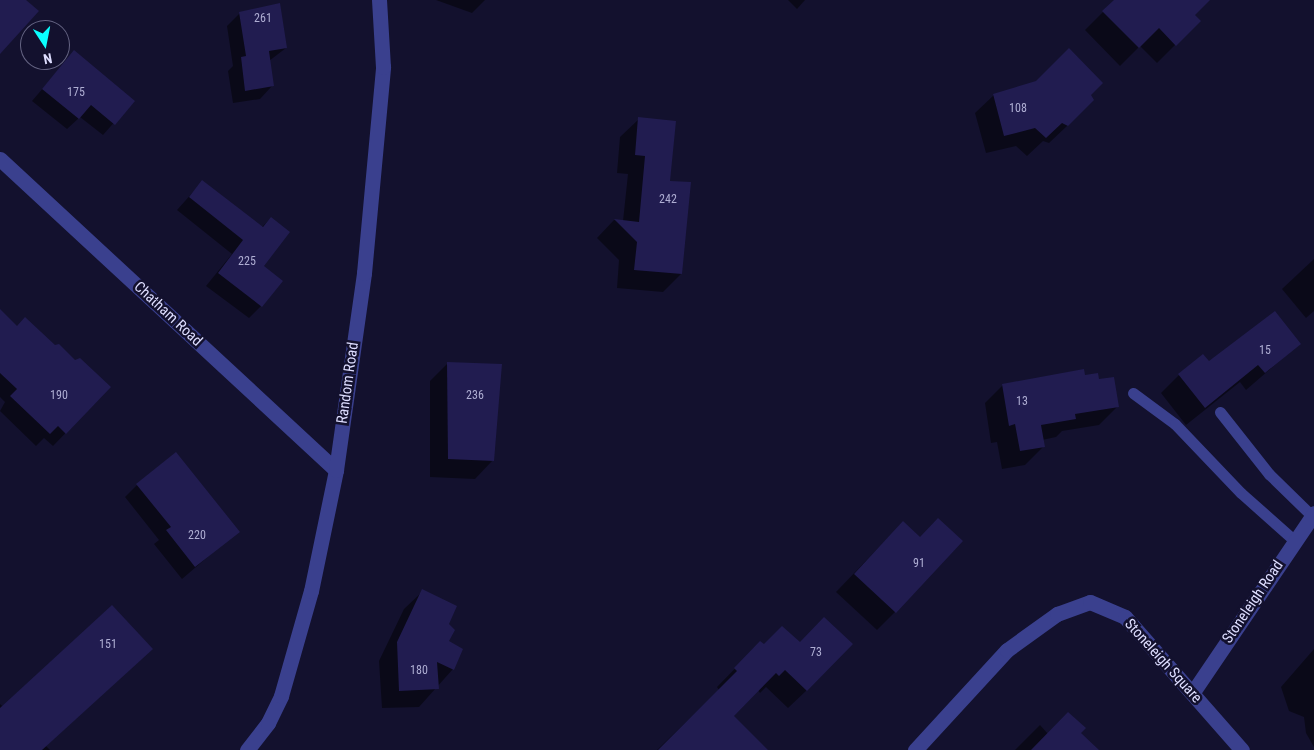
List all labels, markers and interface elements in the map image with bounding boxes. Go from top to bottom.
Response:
house number: 261 [254,12,272,26]
north arrow [20,20,70,70]
text: N [42,50,53,67]
house number: 175 [67,86,85,100]
house number: 108 [1009,102,1027,116]
house number: 242 [659,193,677,207]
house number: 225 [238,255,256,269]
street label: Chatham Road [130,278,206,350]
street label: Random Road [333,341,363,425]
house number: 15 [1259,344,1271,358]
house number: 190 [50,389,68,403]
house number: 236 [466,389,484,403]
house number: 13 [1016,395,1028,409]
house number: 220 [188,529,206,543]
house number: 91 [913,557,925,571]
street label: Stoneleigh Road [1219,557,1287,647]
street label: Stoneleigh Square [1120,615,1206,707]
house number: 151 [99,638,117,652]
house number: 73 [810,646,822,660]
house number: 180 [410,664,428,678]

